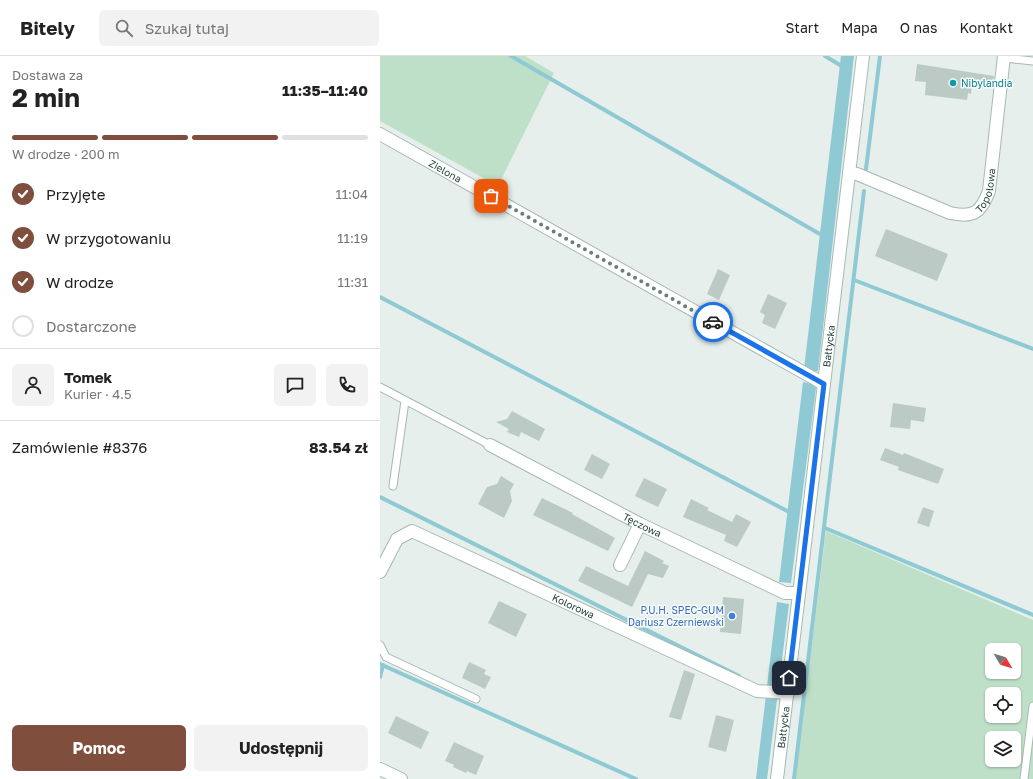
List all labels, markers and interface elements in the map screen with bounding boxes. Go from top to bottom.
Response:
search box [99,10,379,46]
text: Bitely [20,16,75,39]
icon: search [113,17,135,39]
text: Szukaj tutaj [145,19,229,37]
text: Start [786,19,819,36]
text: Mapa [841,19,878,36]
text: O nas [900,19,937,36]
text: Kontakt [959,19,1013,36]
text: Dostawa za [12,67,83,83]
place label: Nibylandia [961,77,1012,89]
marker: Nibylandia [948,78,958,88]
text: 11:35–11:40 [282,81,368,99]
text: 2 min [12,82,80,113]
text: W drodze · 200 m [12,146,119,162]
street label: Zielona [427,157,464,185]
street label: Topolowa [973,168,997,215]
pin [474,179,508,213]
icon: check [12,183,34,205]
text: Przyjęte [46,185,105,203]
icon: bag [480,185,502,207]
text: 11:04 [335,186,368,202]
icon: check [12,227,34,249]
text: W przygotowaniu [46,229,171,247]
text: 11:19 [337,230,368,246]
icon: check [12,271,34,293]
text: W drodze [46,273,114,291]
text: 11:31 [338,274,368,290]
courier [693,302,733,342]
icon: car [702,311,724,333]
text: Dostarczone [46,317,136,335]
street label: Bałtycka [820,324,837,368]
button: person [12,364,54,406]
button: chat [274,364,316,406]
button: phone [326,364,368,406]
text: Tomek [64,368,112,386]
text: Kurier · 4.5 [64,386,132,402]
text: Zamówienie #8376 [12,438,147,456]
text: 83.54 zł [309,438,368,456]
street label: Tęczowa [621,510,663,539]
street label: Kolorowa [550,591,596,621]
place label: P.U.H. SPEC-GUM Dariusz Czerniewski [628,604,724,628]
marker: P.U.H. SPEC-GUM Dariusz Czerniewski [727,611,737,621]
north arrow [985,643,1021,679]
map controls [985,643,1021,767]
pin [772,661,806,695]
icon: home [778,667,800,689]
button: locate [985,687,1021,723]
street label: Bałtycka [775,706,792,749]
button: Pomoc [12,725,186,771]
button: Udostępnij [194,725,368,771]
button: layers [985,731,1021,767]

